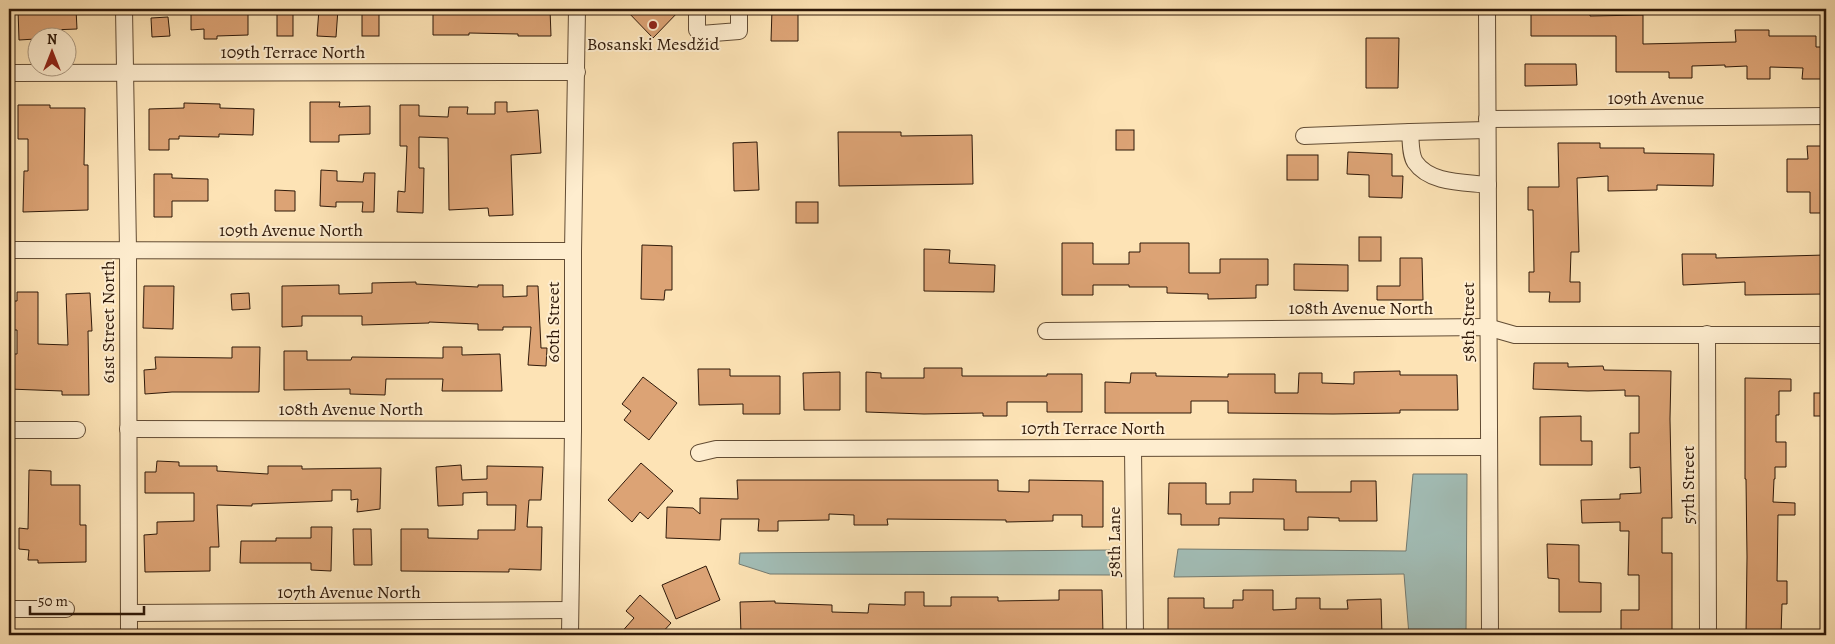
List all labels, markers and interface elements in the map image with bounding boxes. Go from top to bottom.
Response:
marker: Bosanski Mesdžid [647,19,659,31]
north arrow [28,28,78,78]
text: N [47,30,57,49]
place label: Bosanski Mesdžid [587,32,720,56]
street label: 109th Terrace North [221,40,366,64]
street label: 109th Avenue [1608,86,1704,110]
street label: 109th Avenue North [219,218,363,242]
street label: 61st Street North [96,260,120,384]
street label: 60th Street [541,281,565,363]
street label: 58th Street [1456,282,1480,362]
street label: 108th Avenue North [1289,296,1434,320]
street label: 108th Avenue North [279,397,424,421]
street label: 107th Terrace North [1021,416,1165,440]
street label: 57th Street [1676,446,1700,524]
street label: 58th Lane [1102,506,1126,578]
street label: 107th Avenue North [277,580,421,604]
scale bar [30,584,144,616]
text: 50 m [38,591,68,611]

